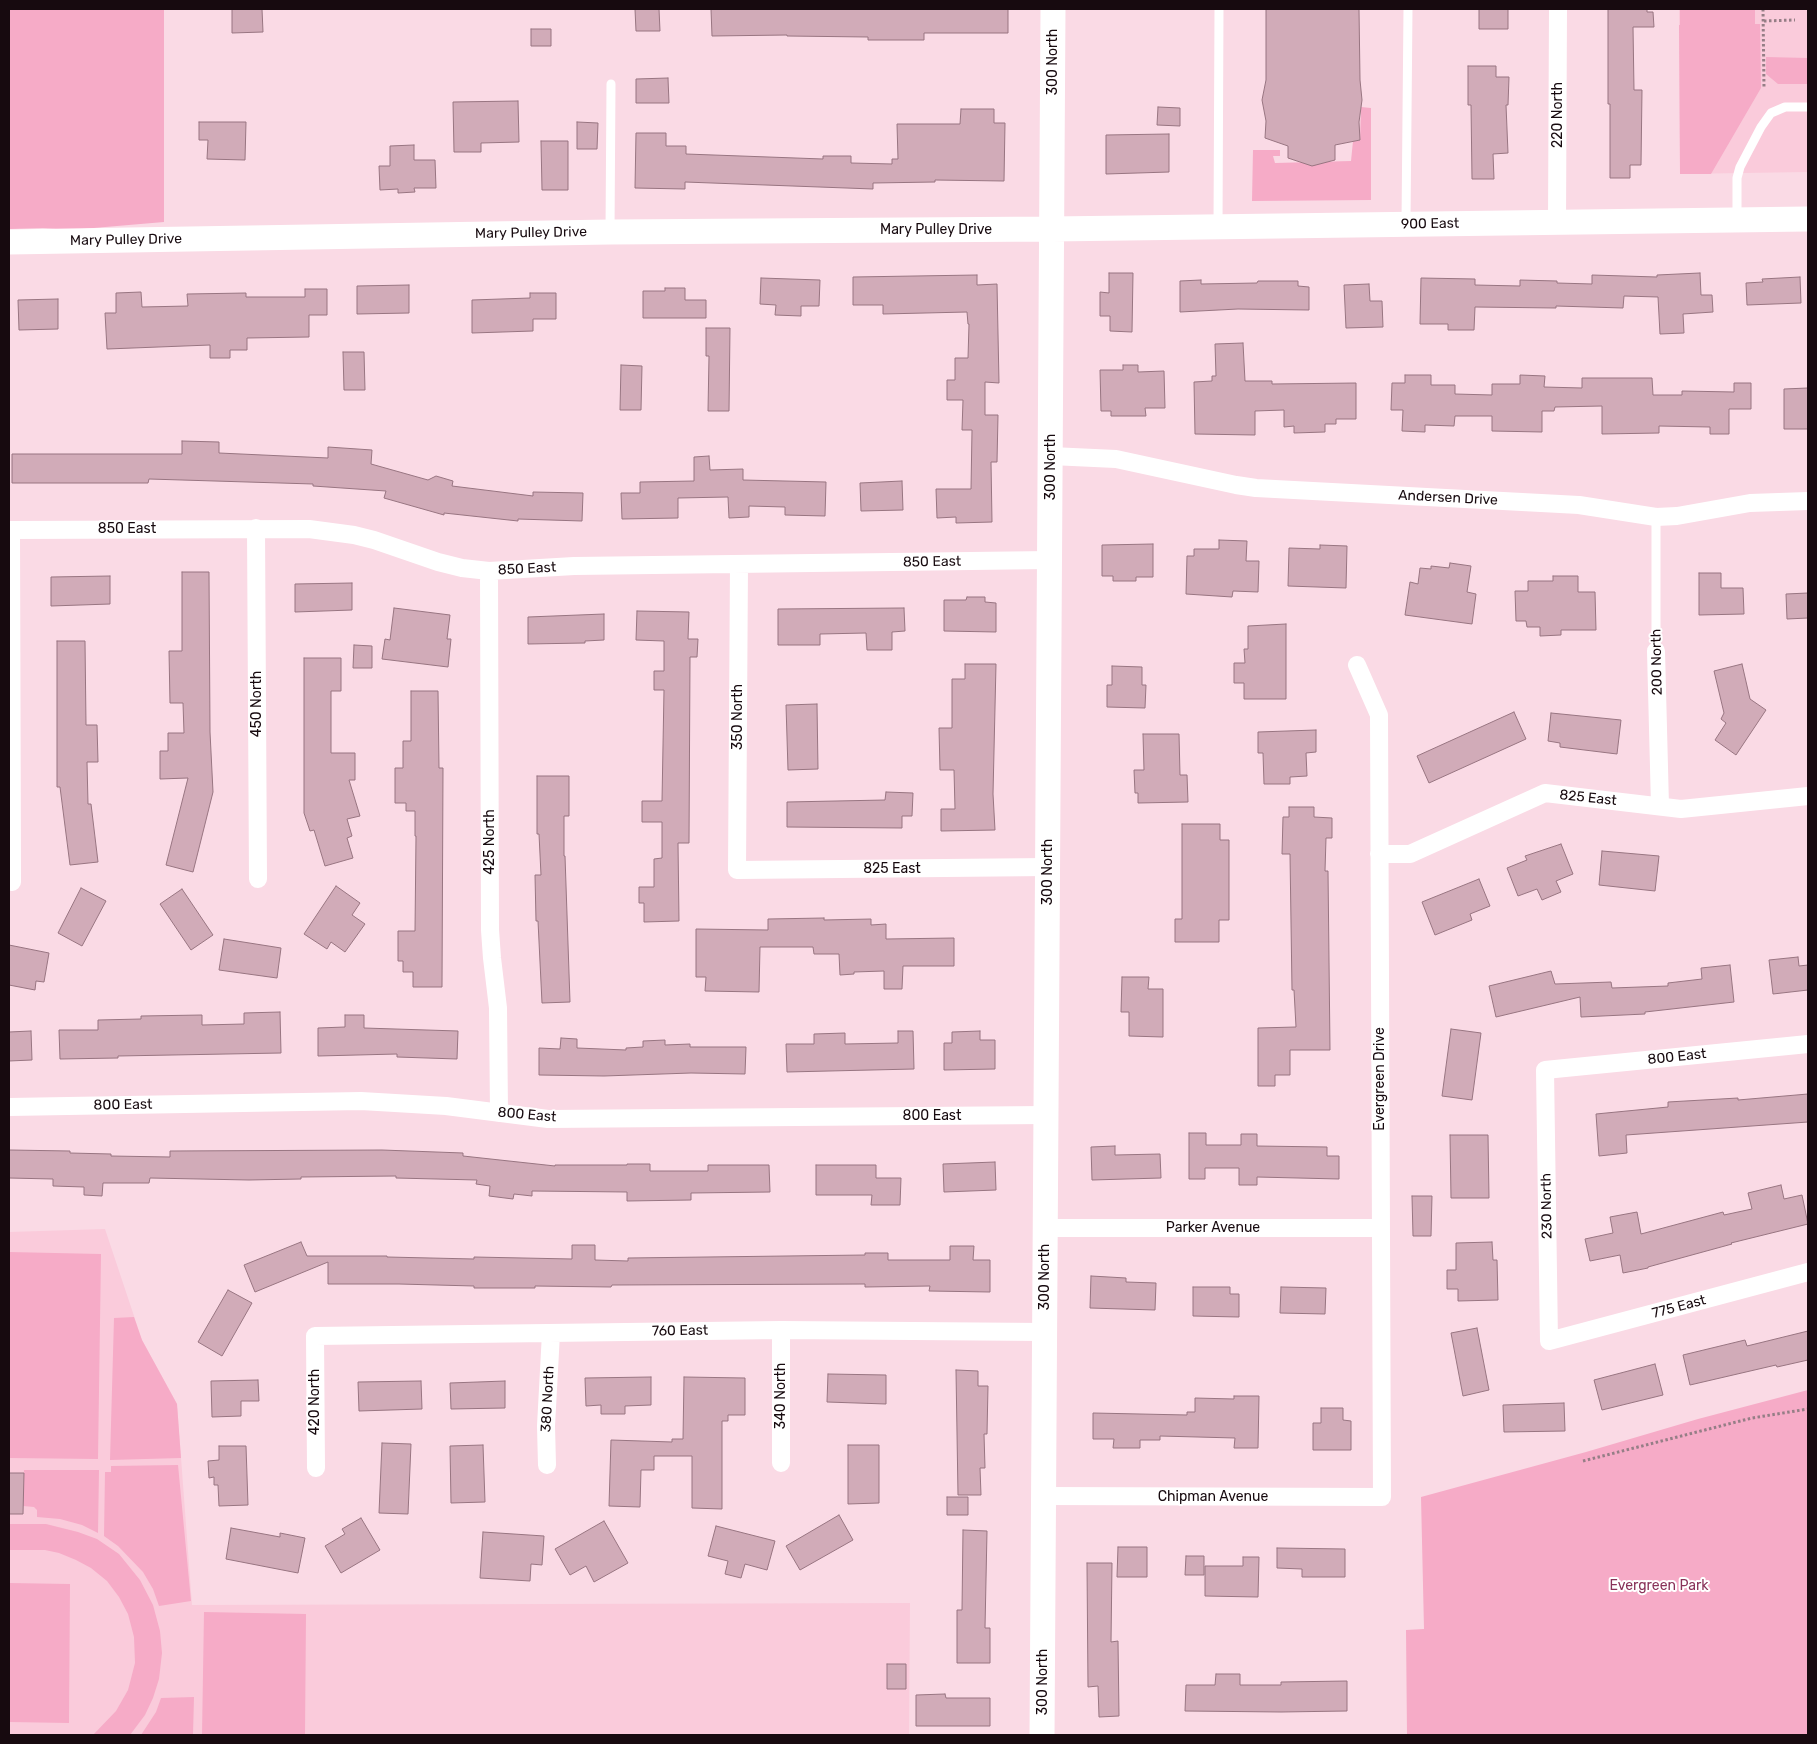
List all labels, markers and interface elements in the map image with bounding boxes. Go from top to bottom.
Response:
street label: 300 North [1045,29,1061,95]
street label: 220 North [1550,82,1566,148]
street label: 900 East [1401,215,1459,233]
street label: Mary Pulley Drive [880,222,992,238]
street label: Mary Pulley Drive [475,224,587,242]
street label: Mary Pulley Drive [70,231,182,249]
street label: 300 North [1043,434,1059,500]
street label: Andersen Drive [1398,487,1498,509]
street label: 850 East [98,521,156,537]
street label: 850 East [903,553,961,571]
street label: 850 East [497,559,557,579]
street label: 200 North [1648,629,1666,695]
street label: 450 North [249,671,265,737]
street label: 350 North [730,684,746,750]
street label: 825 East [1558,787,1618,809]
street label: 425 North [482,809,498,875]
street label: 300 North [1040,839,1056,905]
street label: 825 East [863,861,921,877]
street label: Evergreen Drive [1372,1027,1388,1131]
street label: 800 East [1647,1046,1707,1068]
street label: 800 East [93,1096,153,1114]
street label: 800 East [497,1104,557,1126]
street label: 800 East [903,1108,961,1124]
street label: 230 North [1538,1173,1556,1239]
street label: Parker Avenue [1166,1220,1260,1236]
street label: 300 North [1037,1244,1053,1310]
street label: 775 East [1650,1292,1708,1322]
street label: 760 East [652,1322,708,1340]
street label: 340 North [773,1363,789,1429]
street label: 380 North [538,1365,558,1433]
street label: 420 North [307,1369,323,1435]
street label: Chipman Avenue [1158,1489,1268,1505]
park label: Evergreen Park [1609,1578,1709,1594]
street label: 300 North [1035,1649,1051,1715]

